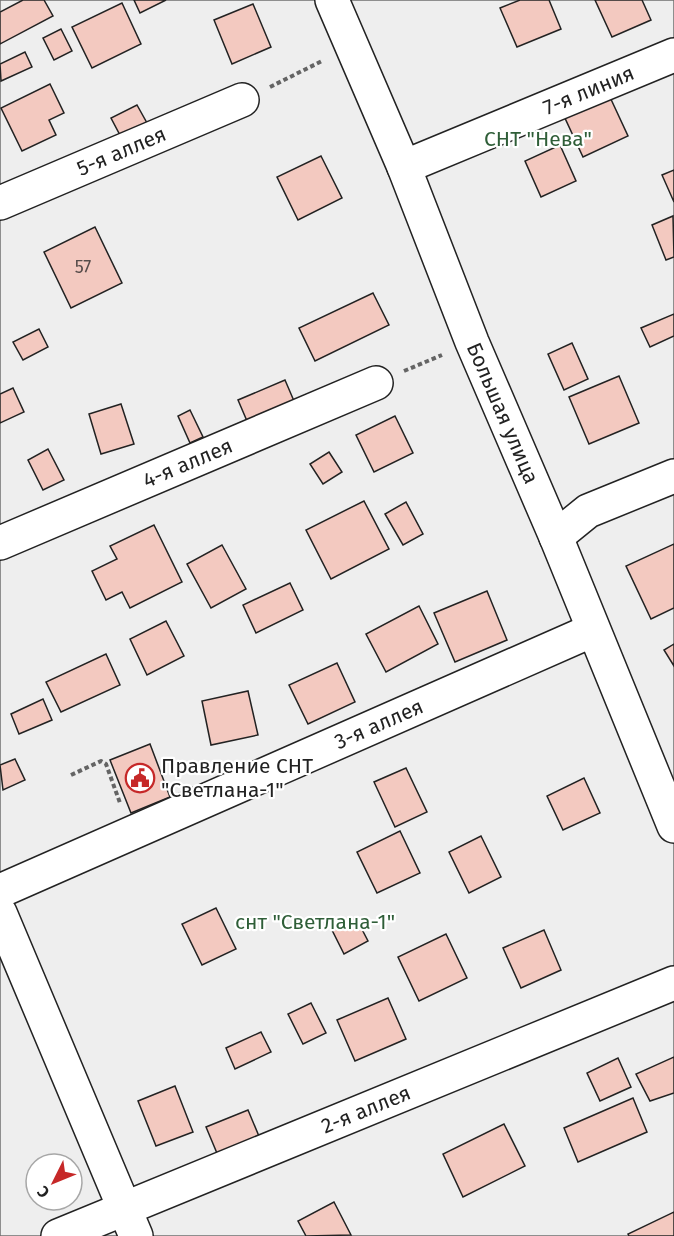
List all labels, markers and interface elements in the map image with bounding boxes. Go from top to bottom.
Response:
street label: 7-я линия [539,60,638,121]
street label: 5-я аллея [73,121,170,182]
park label: СНТ "Нева" [484,126,592,152]
house number: 57 [75,256,91,278]
street label: Большая улица [461,339,544,488]
street label: 4-я аллея [139,433,237,494]
street label: 3-я аллея [331,693,427,755]
place label: Правление СНТ "Светлана-1" [161,753,313,803]
public building icon: Правление СНТ "Светлана-1" [124,762,156,794]
park label: снт "Светлана-1" [235,909,395,935]
street label: 2-я аллея [318,1080,415,1139]
north arrow [24,1152,84,1212]
text: С [33,1181,53,1202]

